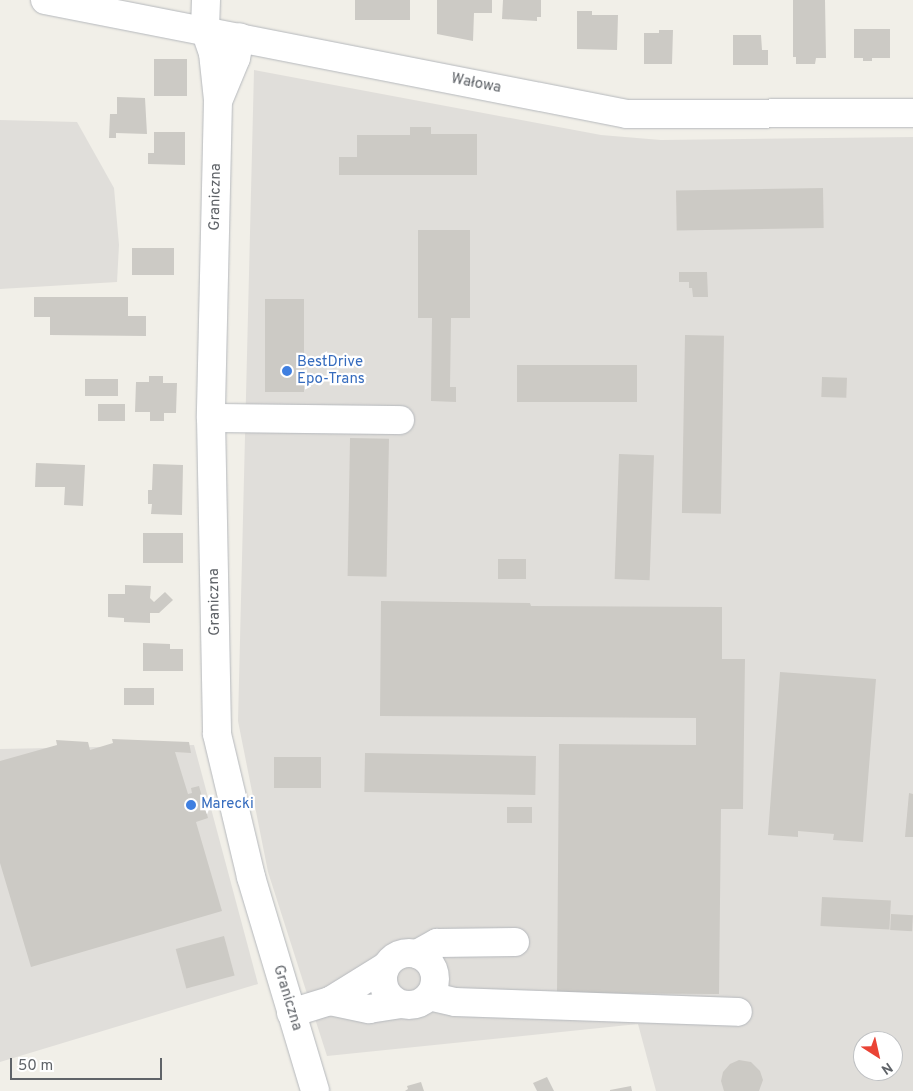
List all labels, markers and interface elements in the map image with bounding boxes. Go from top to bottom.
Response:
street label: Wałowa [449,70,503,98]
street label: Graniczna [206,163,226,231]
place label: BestDrive Epo-Trans [297,353,365,388]
marker: BestDrive Epo-Trans [281,365,293,377]
street label: Graniczna [205,568,225,636]
place label: Marecki [201,796,254,814]
marker: Marecki [185,799,197,811]
street label: Graniczna [269,963,305,1033]
north arrow [853,1031,903,1081]
scale bar [12,1048,165,1080]
text: 50 m [18,1057,53,1076]
text: N [877,1058,895,1078]

